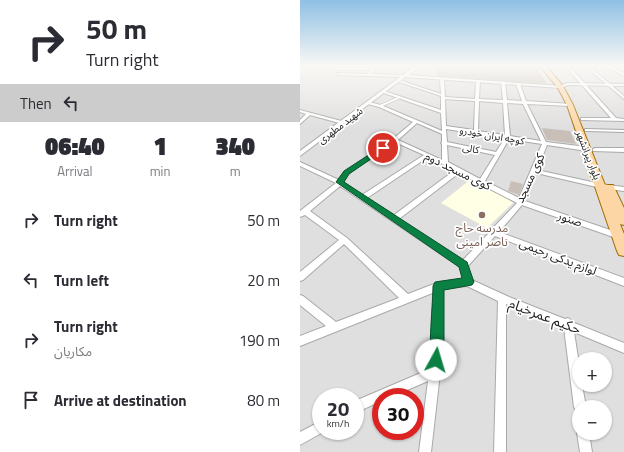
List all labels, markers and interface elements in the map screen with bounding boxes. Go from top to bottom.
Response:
text: 50 m [86,7,147,50]
icon: right [20,16,72,68]
text: Turn right [86,46,159,73]
text: Then [20,92,52,115]
icon: left [60,92,82,114]
street label: شهید مطهری [315,103,366,147]
street label: کوچه ایران خودرو [458,122,526,149]
street label: بلوار پیرانشهر [572,127,605,182]
text: 06:40 [45,128,105,164]
text: 1 [153,128,167,164]
text: 340 [215,128,255,164]
pin [366,131,400,165]
icon: arrive [372,137,394,159]
street label: کالی [461,140,482,158]
street label: کوی مسجد دوم [422,146,496,195]
street label: کوی مسجد [510,149,550,206]
text: Arrival [57,161,92,181]
text: min [150,161,170,181]
text: m [230,161,241,181]
street label: صنور [554,205,585,232]
icon: right [20,209,42,231]
text: Turn right [54,209,118,232]
text: 50 m [247,209,280,232]
marker: مدرسه حاج ناصر امینی [477,210,487,220]
place label: مدرسه حاج ناصر امینی [456,218,508,251]
street label: لوازم یدکی رحیمی [517,233,600,280]
icon: left [20,269,42,291]
text: Turn left [54,269,109,292]
text: 20 m [247,269,280,292]
street label: حکیم عمرخیام [506,292,584,340]
text: Turn right [54,315,118,338]
icon: right [20,329,42,351]
text: 190 m [239,329,280,352]
position arrow [415,339,457,381]
text: مکاریان [54,341,92,361]
map controls [572,352,612,440]
button: + [572,352,612,392]
speed limit sign: 30 [372,388,424,440]
icon: arrive [20,389,42,411]
text: Arrive at destination [54,389,187,412]
text: 80 m [247,389,280,412]
text: 20 [327,393,349,424]
button: − [572,400,612,440]
text: km/h [327,416,349,431]

